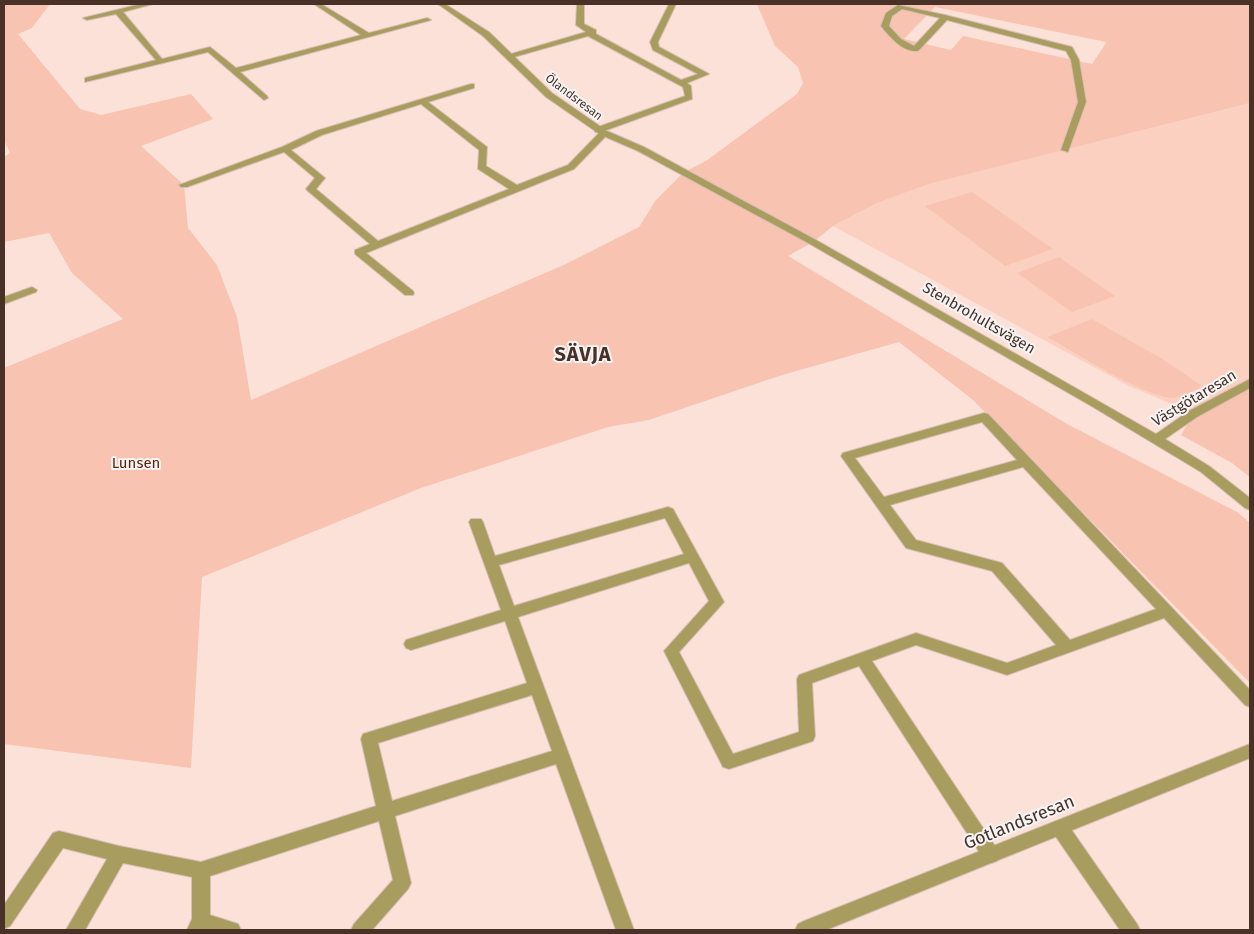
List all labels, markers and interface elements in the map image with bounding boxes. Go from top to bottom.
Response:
street label: Ölandsresan [543,69,607,123]
street label: Stenbrohultsvägen [919,278,1039,358]
district label: SÄVJA [554,342,612,366]
street label: Västgötaresan [1149,366,1239,430]
park label: Lunsen [112,454,160,472]
street label: Gotlandsresan [960,790,1078,854]

